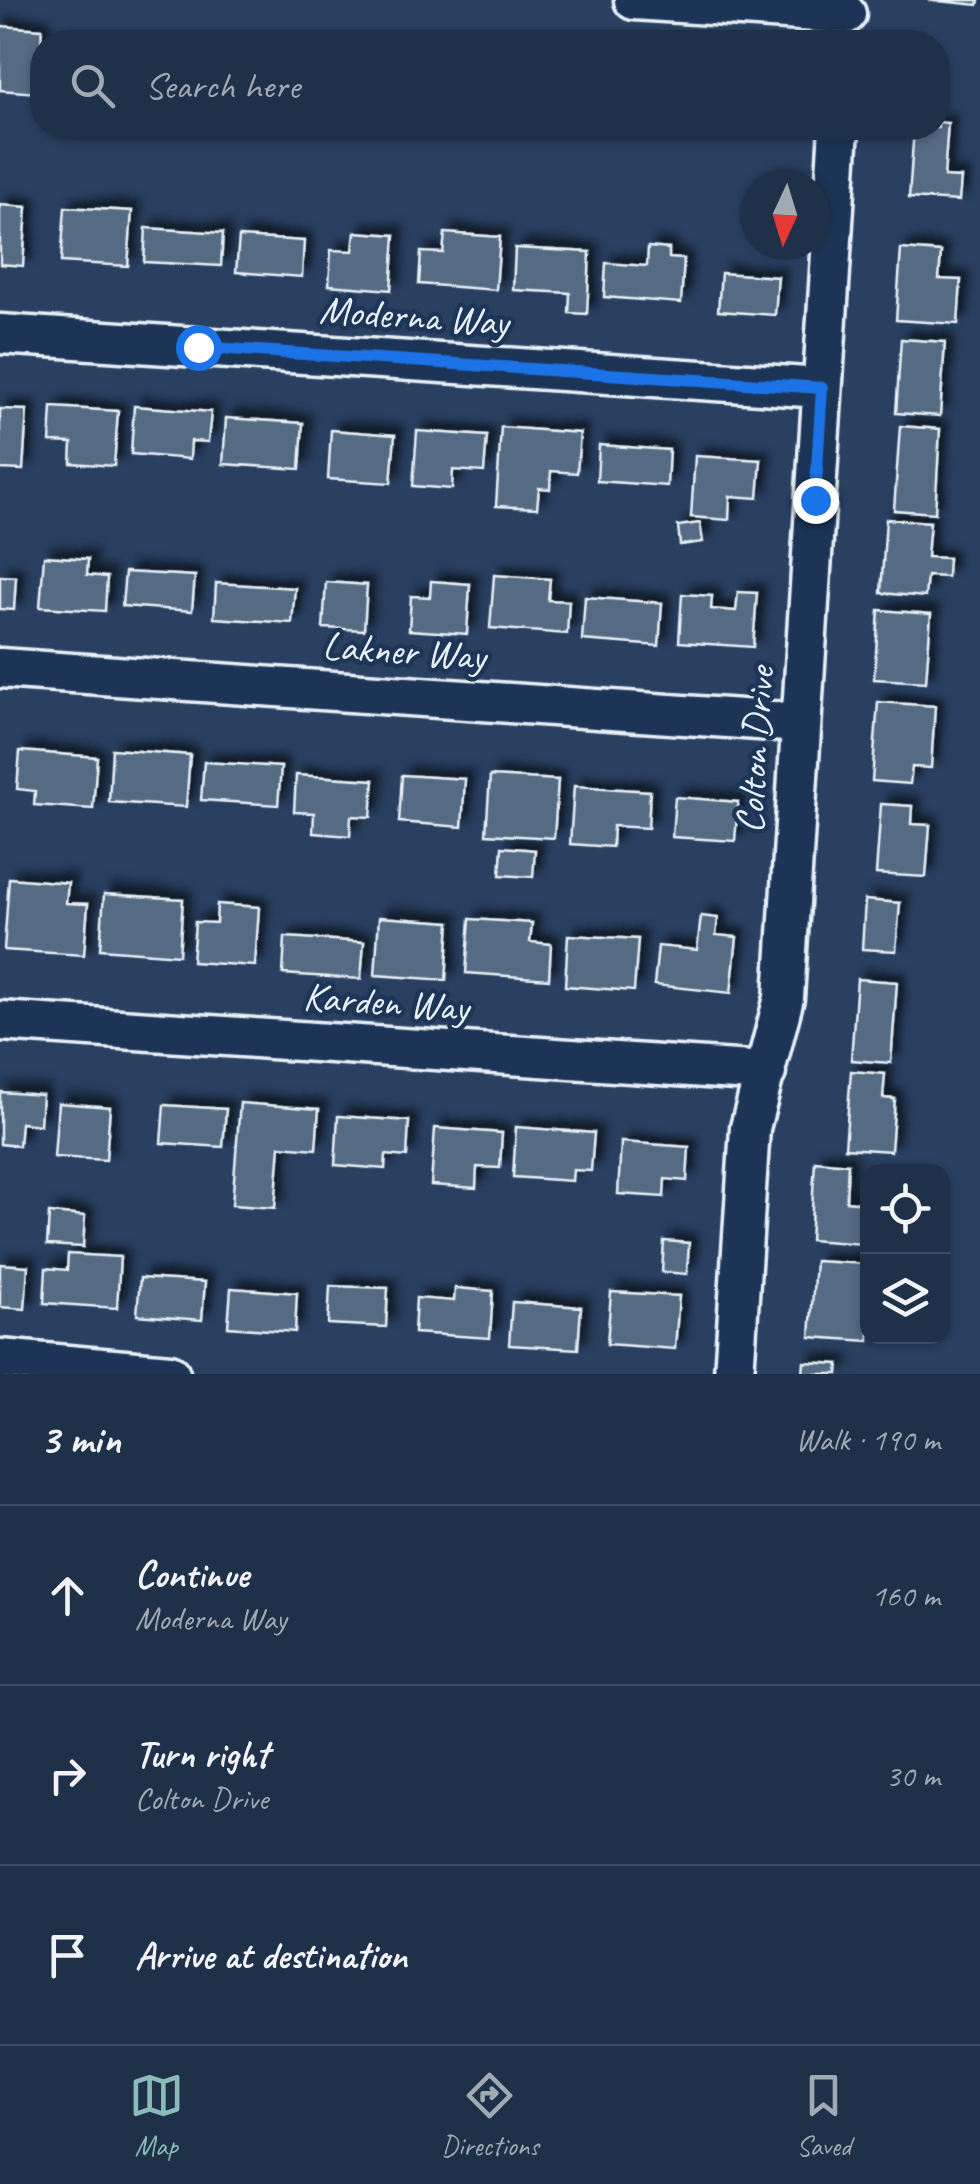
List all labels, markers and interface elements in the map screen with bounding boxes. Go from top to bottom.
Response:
search box [30,30,950,140]
icon: search [65,58,120,113]
text: Search here [145,62,300,109]
north arrow [740,170,830,260]
street label: Moderna Way [318,284,513,348]
route start [176,325,222,371]
route end [793,478,839,524]
street label: Lakner Way [321,620,490,682]
street label: Colton Drive [724,662,786,835]
street label: Karden Way [302,971,474,1033]
map controls [860,1164,950,1344]
button: locate [860,1164,950,1254]
button: layers [860,1254,950,1344]
text: 3 min [40,1413,120,1466]
text: Walk · 190 m [796,1419,940,1460]
text: Continue [135,1551,249,1598]
icon: ahead [40,1568,95,1623]
text: 160 m [871,1575,940,1616]
text: Moderna Way [135,1598,286,1639]
text: Turn right [135,1731,269,1778]
icon: right [40,1748,95,1803]
text: 30 m [886,1755,940,1796]
text: Colton Drive [135,1778,268,1819]
icon: arrive [40,1928,95,1983]
text: Arrive at destination [135,1932,407,1979]
tab: Map [129,2068,184,2163]
tab: Directions [441,2068,539,2163]
tab: Saved [796,2068,851,2163]

